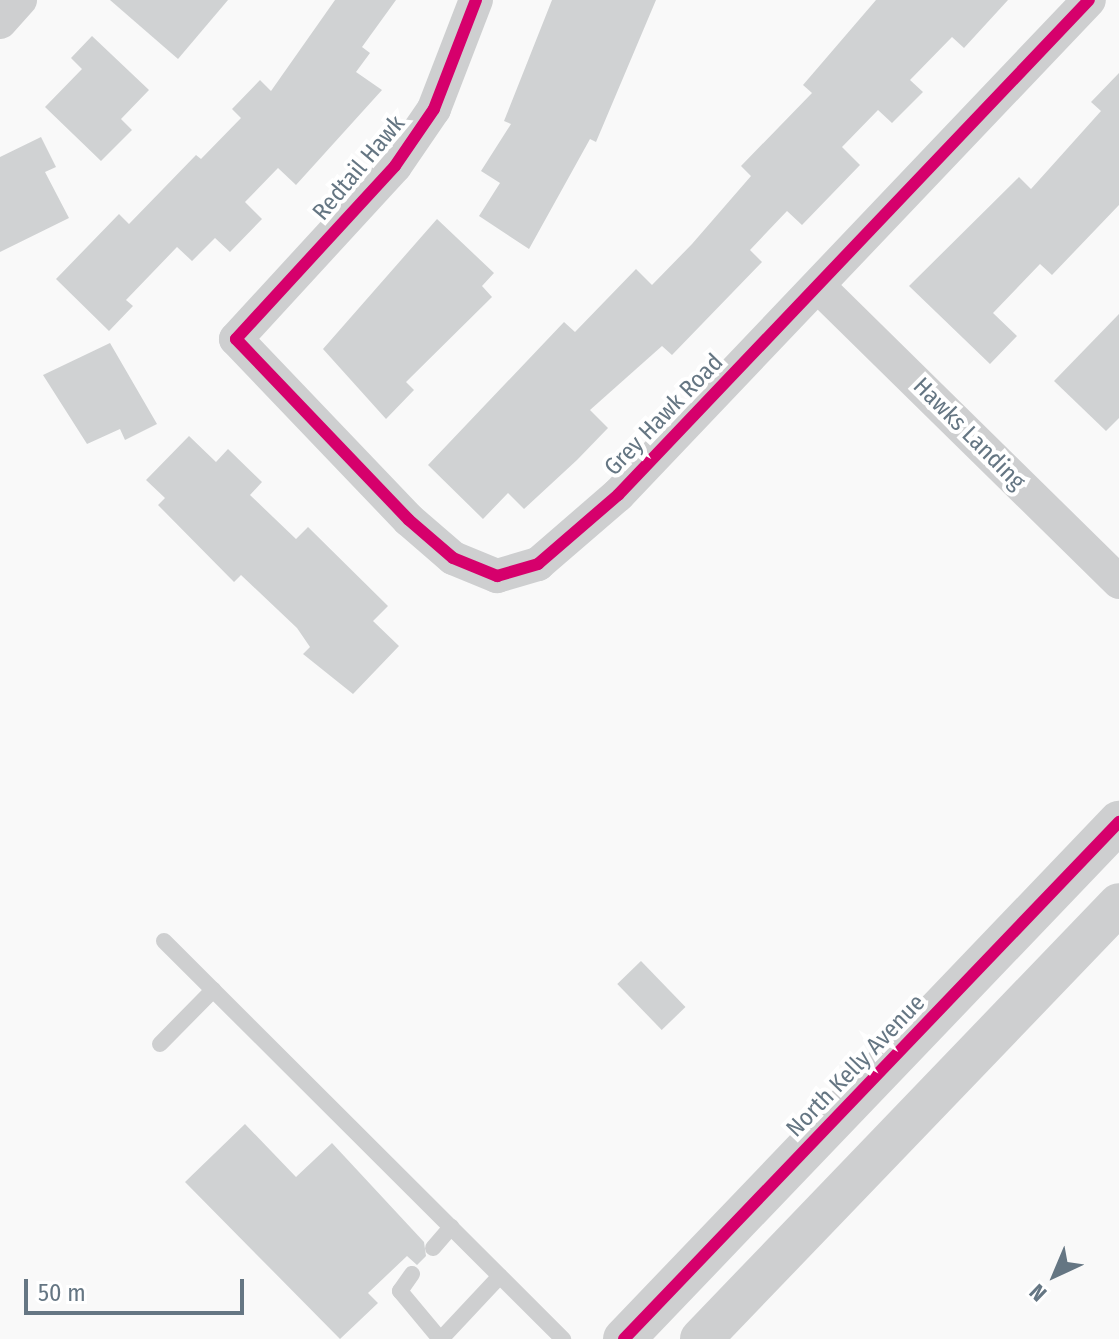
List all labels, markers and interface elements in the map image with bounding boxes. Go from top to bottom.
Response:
street label: Redtail Hawk [307,110,411,226]
street label: Grey Hawk Road [599,348,729,482]
street label: Hawks Landing [907,372,1031,496]
street label: North Kelly Avenue [781,989,931,1143]
north arrow [1015,1235,1095,1315]
scale bar [28,1263,248,1313]
text: N [1024,1278,1052,1307]
text: 50 m [38,1279,86,1307]

